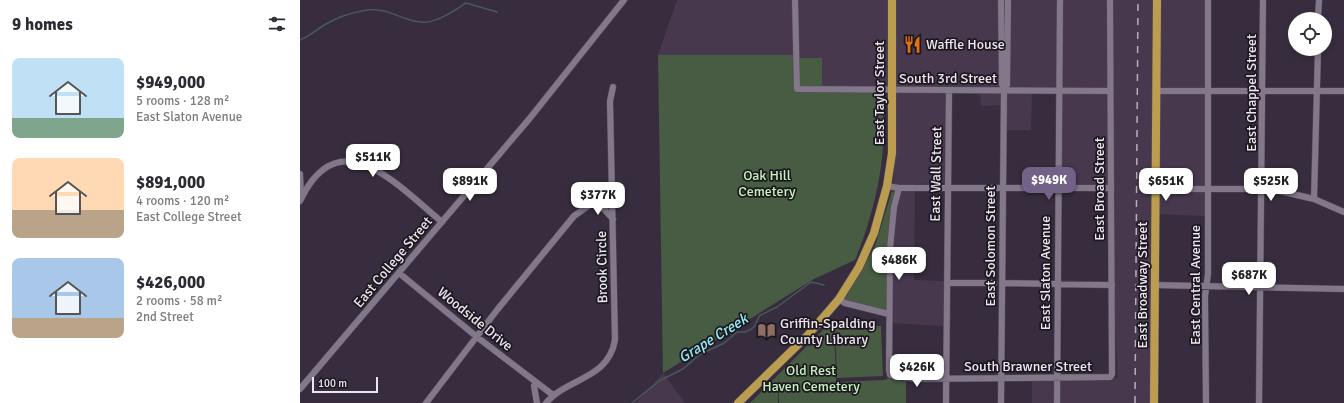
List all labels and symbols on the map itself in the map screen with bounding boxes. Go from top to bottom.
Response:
restaurant icon: Waffle House [903,34,923,54]
street label: East Chappel Street [1243,34,1260,152]
place label: Waffle House [926,36,1005,53]
street label: East Taylor Street [871,41,888,145]
street label: South 3rd Street [899,70,997,87]
street label: East Wall Street [927,126,945,222]
street label: East Broad Street [1091,137,1108,241]
pin: $511K [345,144,401,178]
park label: Oak Hill Cemetery [738,167,796,200]
pin: $949K [1021,167,1077,201]
pin: $891K [442,168,498,202]
pin: $651K [1138,168,1194,202]
pin: $525K [1243,168,1299,202]
pin: $377K [570,182,626,216]
street label: East Solomon Street [982,185,999,306]
street label: East College Street [350,213,436,311]
street label: East Slaton Avenue [1037,216,1054,330]
street label: East Broadway Street [1134,221,1151,348]
street label: East Central Avenue [1187,225,1204,345]
street label: Brook Circle [593,231,611,303]
pin: $486K [871,247,927,281]
pin: $687K [1221,262,1277,296]
street label: Woodside Drive [434,283,516,355]
water label: Grape Creek [675,309,752,366]
place label: Griffin-Spalding County Library [780,315,876,348]
library icon: Griffin-Spalding County Library [757,321,777,341]
pin: $426K [889,354,945,388]
street label: South Brawner Street [964,358,1092,375]
park label: Old Rest Haven Cemetery [762,362,860,395]
scale bar [312,375,378,394]

